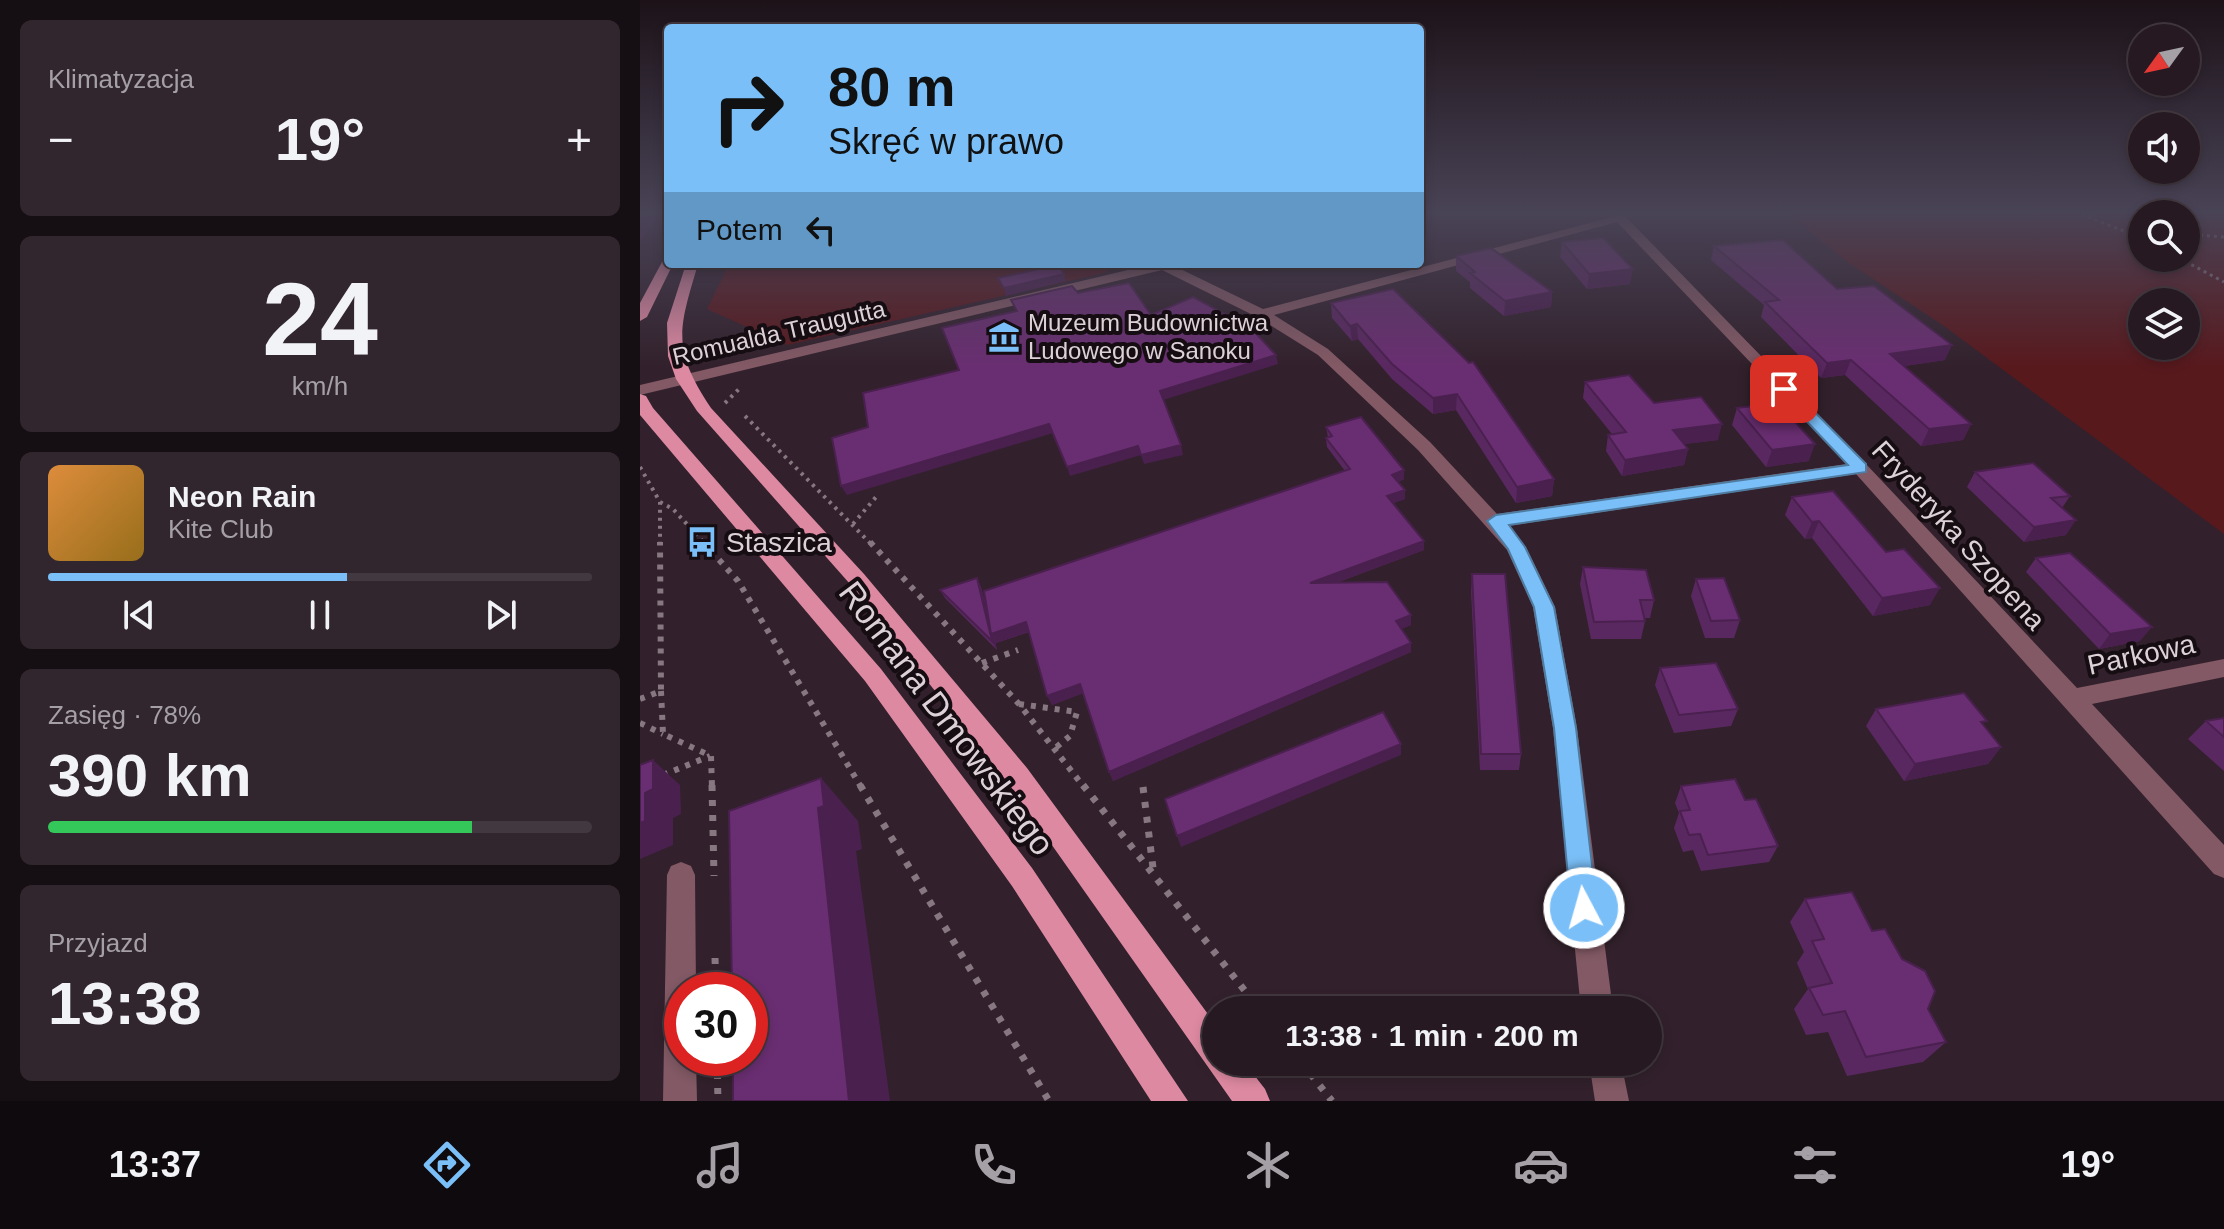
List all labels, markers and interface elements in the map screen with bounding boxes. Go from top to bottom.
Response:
north arrow [2128,24,2200,96]
map controls [2128,24,2200,360]
text: 80 m [828,55,956,118]
icon: right [696,56,800,160]
text: Klimatyzacja [48,64,194,94]
text: 19° [275,106,365,173]
button: sound [2128,112,2200,184]
text: − [48,115,74,164]
text: + [566,115,592,164]
text: Skręć w prawo [828,121,1064,162]
button: search [2128,200,2200,272]
icon: left [799,208,843,252]
text: Potem [696,213,783,246]
text: 24 [262,261,378,377]
button: layers [2128,288,2200,360]
street label: Romualda Traugutta [670,295,889,370]
place label: Muzeum Budownictwa Ludowego w Sanoku [1028,309,1269,364]
museum icon: Muzeum Budownictwa Ludowego w Sanoku [987,320,1021,354]
pin [1750,355,1818,423]
icon: arrive [1762,367,1806,411]
text: km/h [292,371,348,401]
street label: Fryderyka Szopena [1866,435,2052,636]
text: Neon Rain [168,480,316,513]
text: Kite Club [168,514,274,544]
bus stop icon: Staszica [685,525,719,559]
place label: Staszica [726,527,832,558]
street label: Romana Dmowskiego [832,574,1062,862]
icon: previous [117,593,161,637]
icon: pause [298,593,342,637]
icon: next [479,593,523,637]
street label: Parkowa [2085,628,2198,681]
text: Zasięg · 78% [48,700,201,730]
text: 390 km [48,742,252,809]
position arrow [1542,866,1626,950]
text: Przyjazd [48,928,148,958]
text: 13:38 [48,970,201,1037]
speed limit sign: 30 [664,972,768,1076]
text: 13:38 · 1 min · 200 m [1285,1019,1579,1052]
icon: directions [419,1137,475,1193]
icon: music [692,1137,748,1193]
icon: phone [966,1137,1022,1193]
icon: climate [1240,1137,1296,1193]
icon: car [1513,1137,1569,1193]
icon: filters [1787,1137,1843,1193]
text: 13:37 [109,1144,201,1185]
text: 19° [2061,1144,2115,1185]

